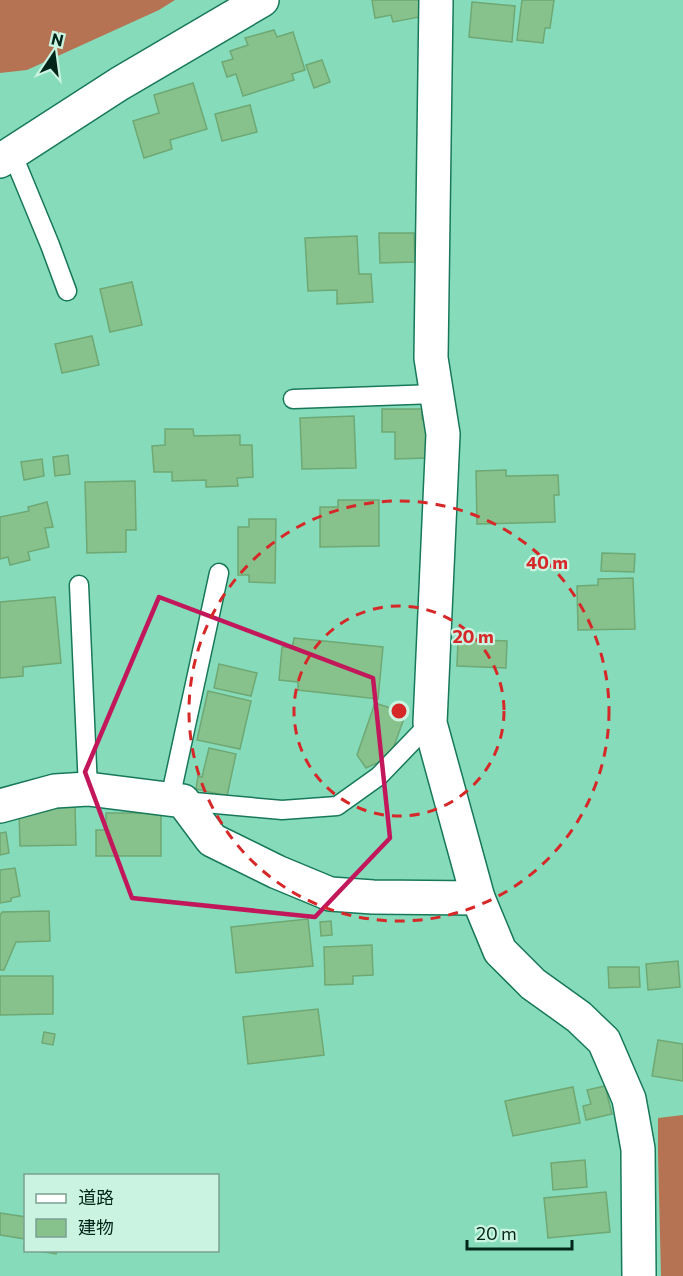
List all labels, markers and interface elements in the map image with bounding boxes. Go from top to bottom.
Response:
north arrow [24,24,84,84]
text: N [50,28,65,50]
text: 40 m [526,551,568,573]
text: 20 m [452,625,494,647]
centre of rings [389,701,409,721]
legend [24,1174,219,1252]
text: 道路 [78,1186,114,1208]
scale bar [467,1213,572,1251]
text: 建物 [78,1216,114,1238]
text: 20 m [476,1222,517,1244]

